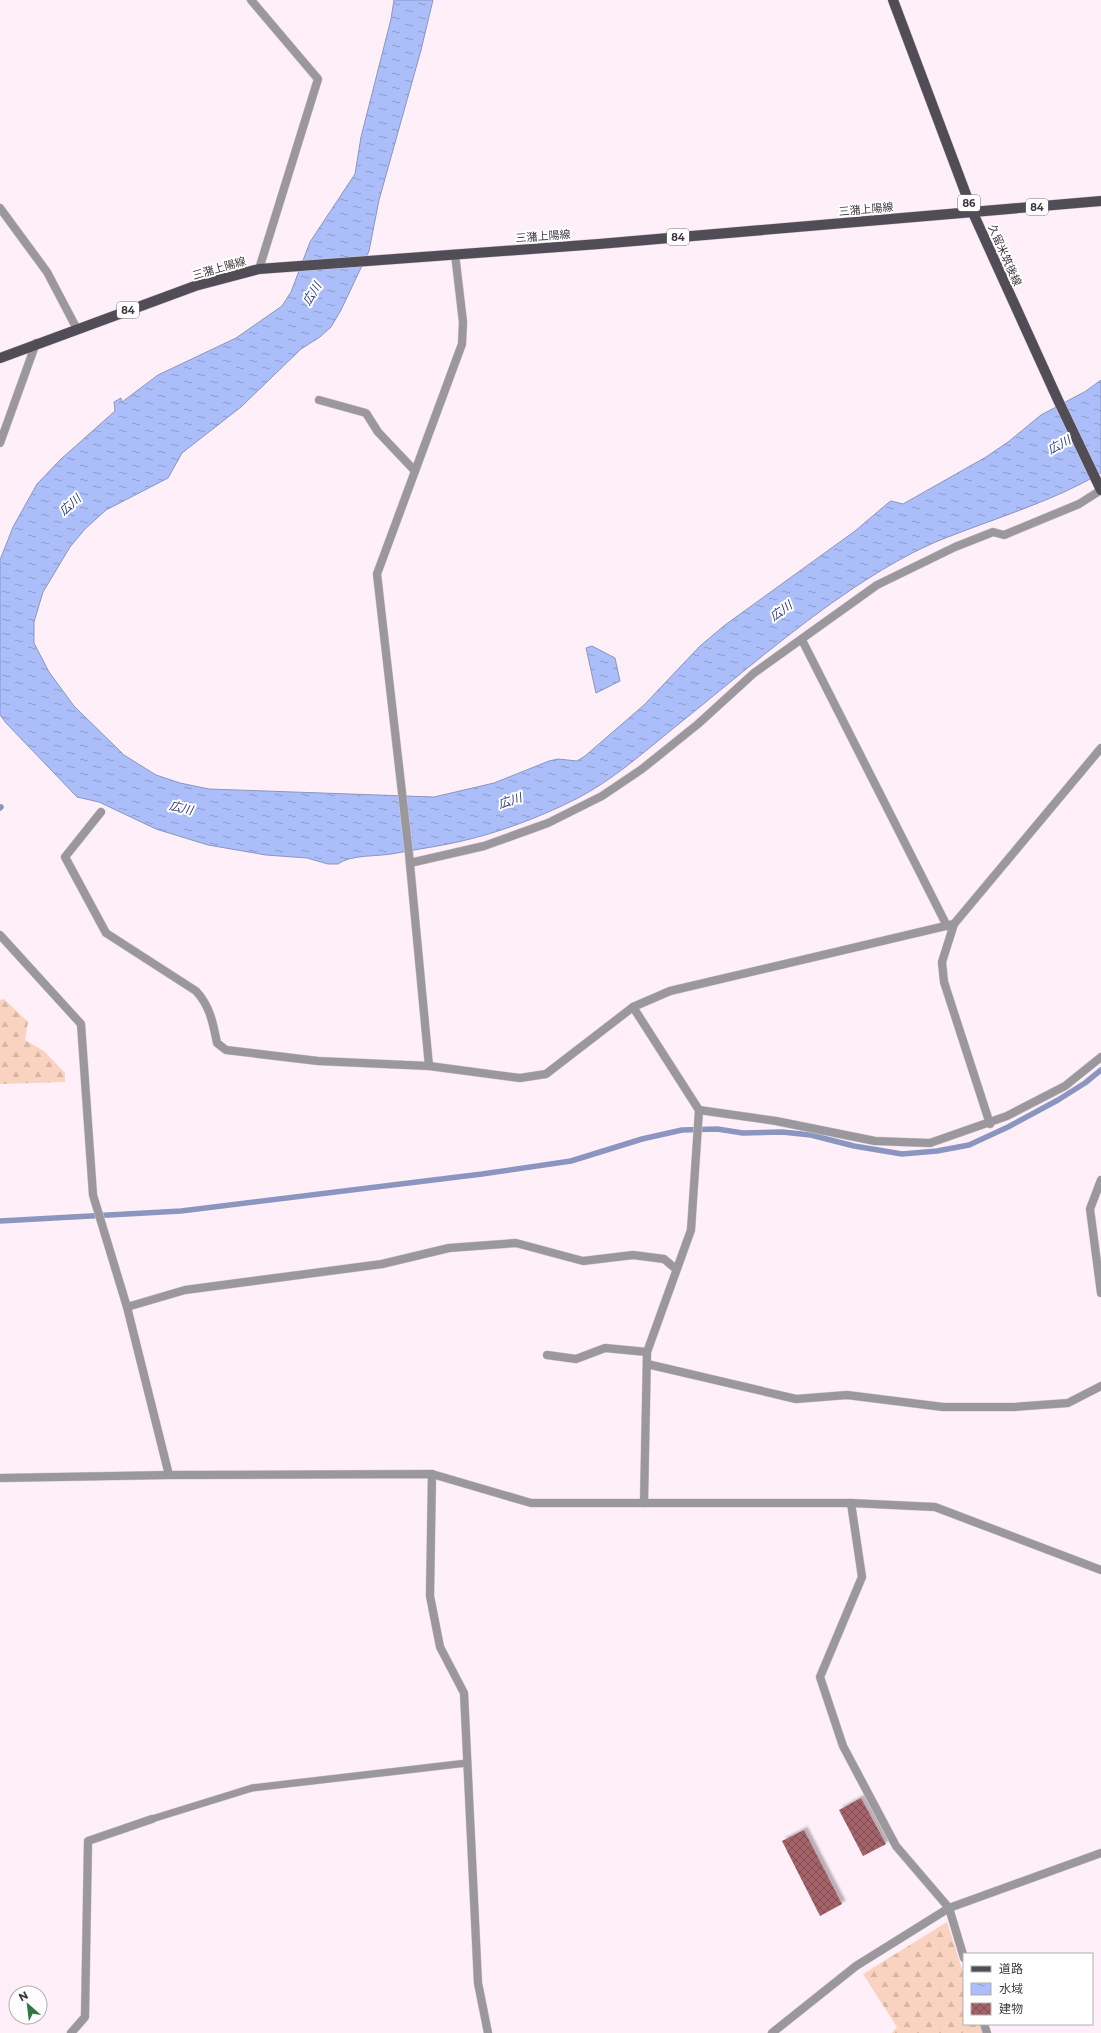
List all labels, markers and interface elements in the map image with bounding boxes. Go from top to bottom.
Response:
road number: 86 [958,195,980,211]
road number: 84 [1026,199,1048,215]
street label: 三潴上陽線 [838,200,894,218]
street label: 久留米筑後線 [985,222,1025,288]
street label: 三潴上陽線 [515,227,571,245]
road number: 84 [667,229,689,245]
street label: 三潴上陽線 [191,254,247,282]
water label: 広川 [299,278,325,308]
road number: 84 [117,302,139,318]
water label: 広川 [1045,431,1075,457]
water label: 広川 [56,490,85,518]
water label: 広川 [767,596,796,624]
water label: 広川 [496,789,525,811]
water label: 広川 [168,798,196,818]
legend [963,1953,1093,2025]
text: 道路 [999,1961,1023,1976]
text: 水域 [999,1981,1023,1996]
north arrow [8,1985,48,2025]
text: N [16,1988,31,2004]
text: 建物 [999,2001,1023,2016]

